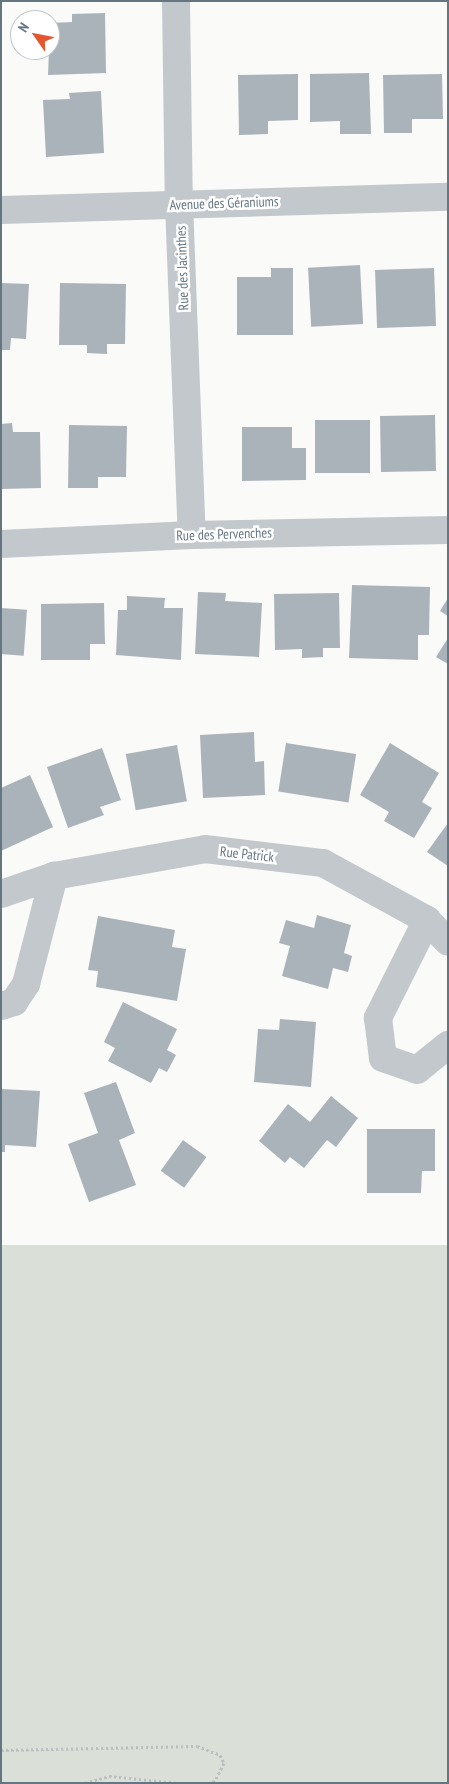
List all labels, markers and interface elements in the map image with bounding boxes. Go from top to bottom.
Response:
north arrow [10,10,60,60]
text: N [14,19,33,35]
street label: Avenue des Géraniums [169,193,279,213]
street label: Rue des Jacinthes [172,225,192,311]
street label: Rue des Pervenches [176,524,272,544]
street label: Rue Patrick [219,843,275,865]

